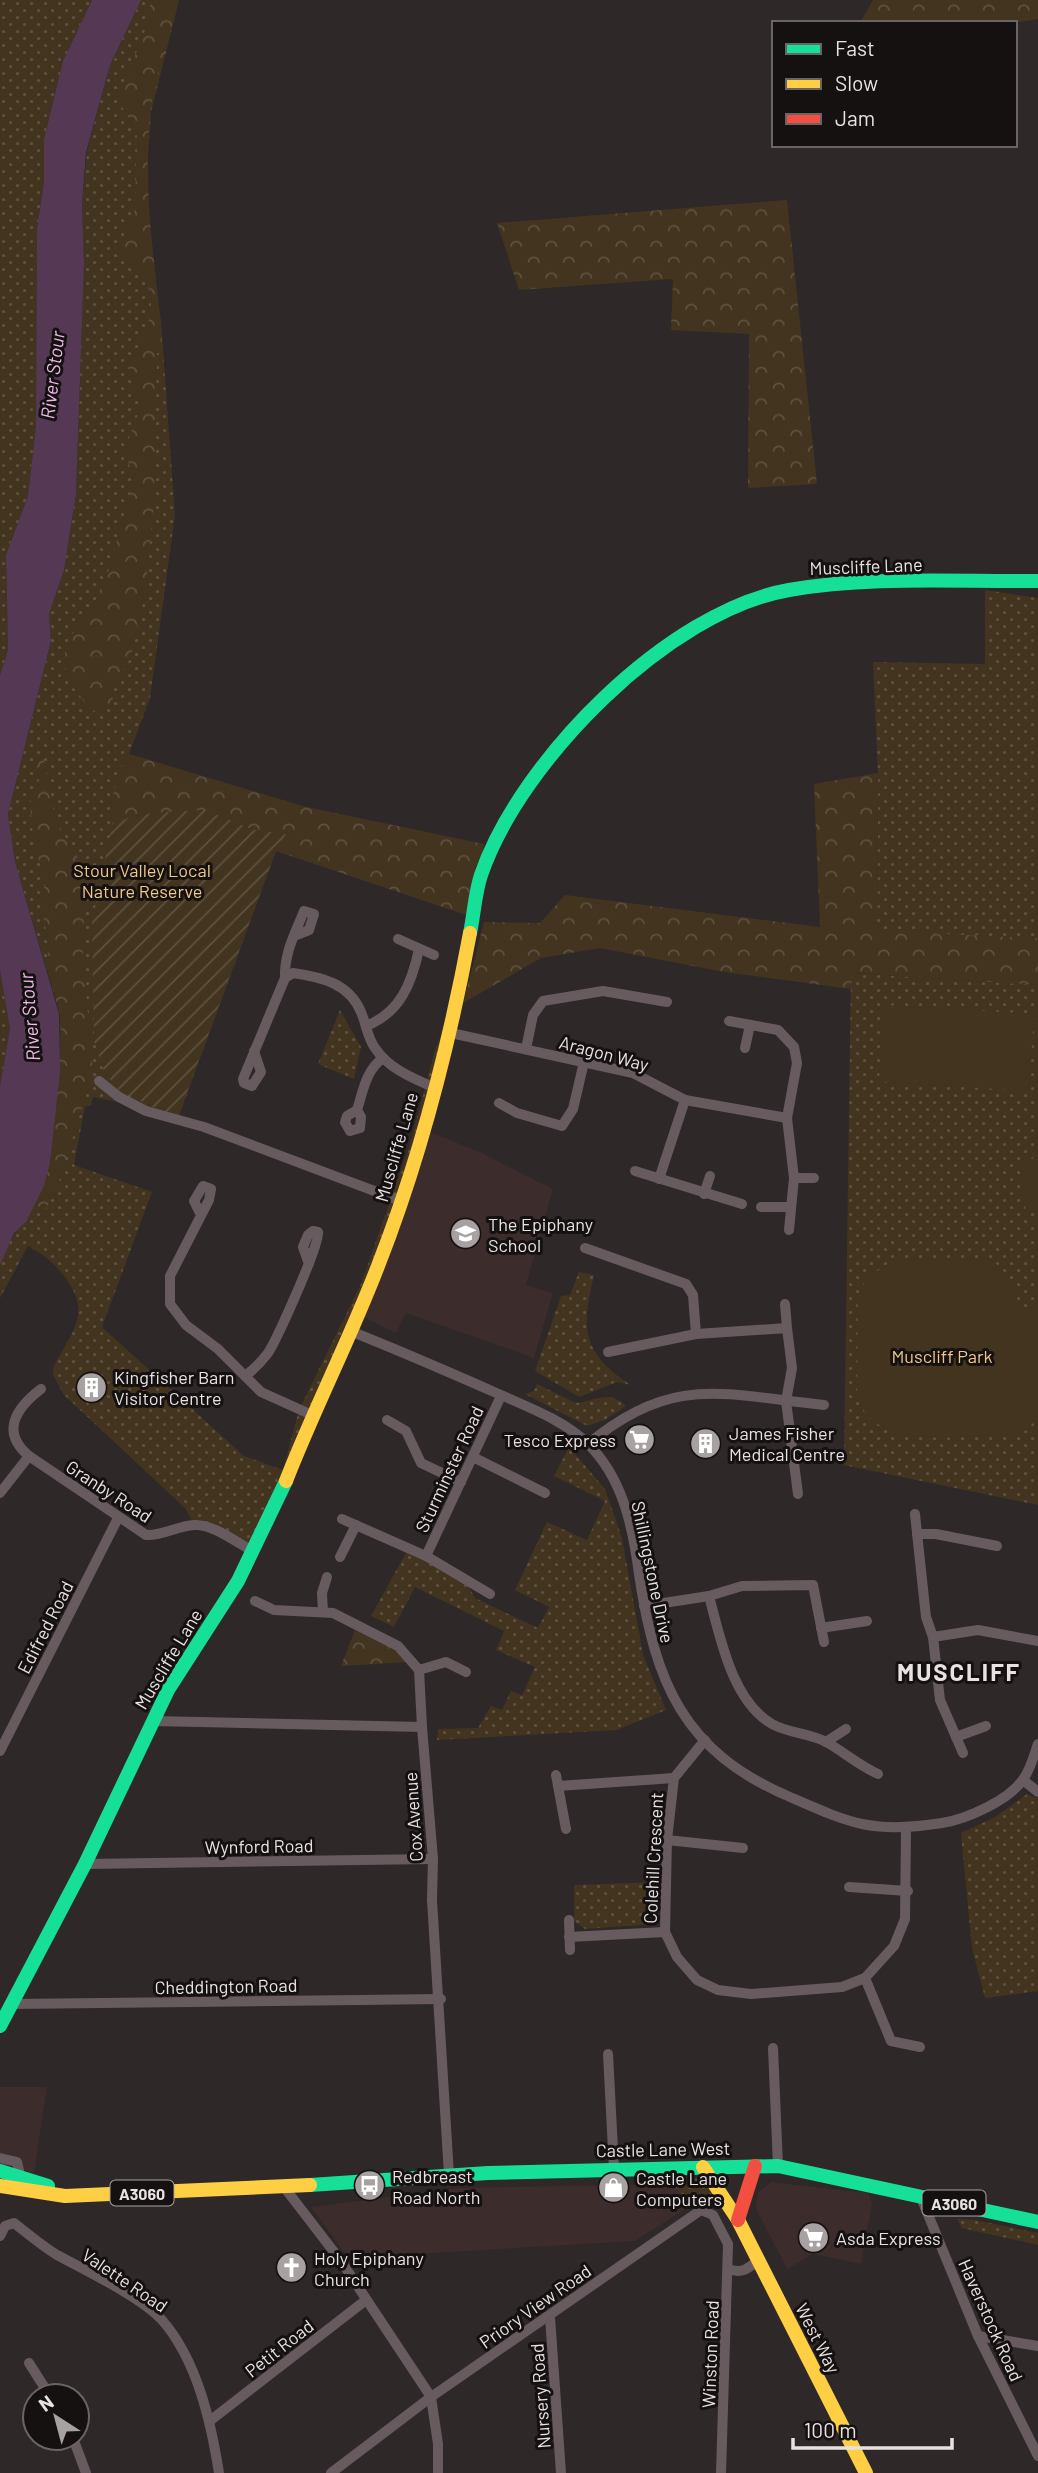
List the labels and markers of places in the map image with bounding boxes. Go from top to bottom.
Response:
place label: The Epiphany School [488,1213,593,1256]
school or university icon: The Epiphany School [448,1217,482,1251]
place label: Kingfisher Barn Visitor Centre [114,1366,235,1409]
building icon: Kingfisher Barn Visitor Centre [74,1370,108,1404]
place label: James Fisher Medical Centre [729,1422,845,1465]
supermarket icon: Tesco Express [622,1423,656,1457]
building icon: James Fisher Medical Centre [689,1426,723,1460]
place label: Tesco Express [504,1429,616,1451]
place label: Redbreast Road North [392,2165,480,2208]
place label: Castle Lane Computers [636,2167,727,2210]
bus stop icon: Redbreast Road North [352,2169,386,2203]
shop icon: Castle Lane Computers [596,2171,630,2205]
supermarket icon: Asda Express [796,2221,830,2255]
place label: Asda Express [836,2227,941,2249]
place label: Holy Epiphany Church [314,2247,424,2290]
church icon: Holy Epiphany Church [274,2251,308,2285]

